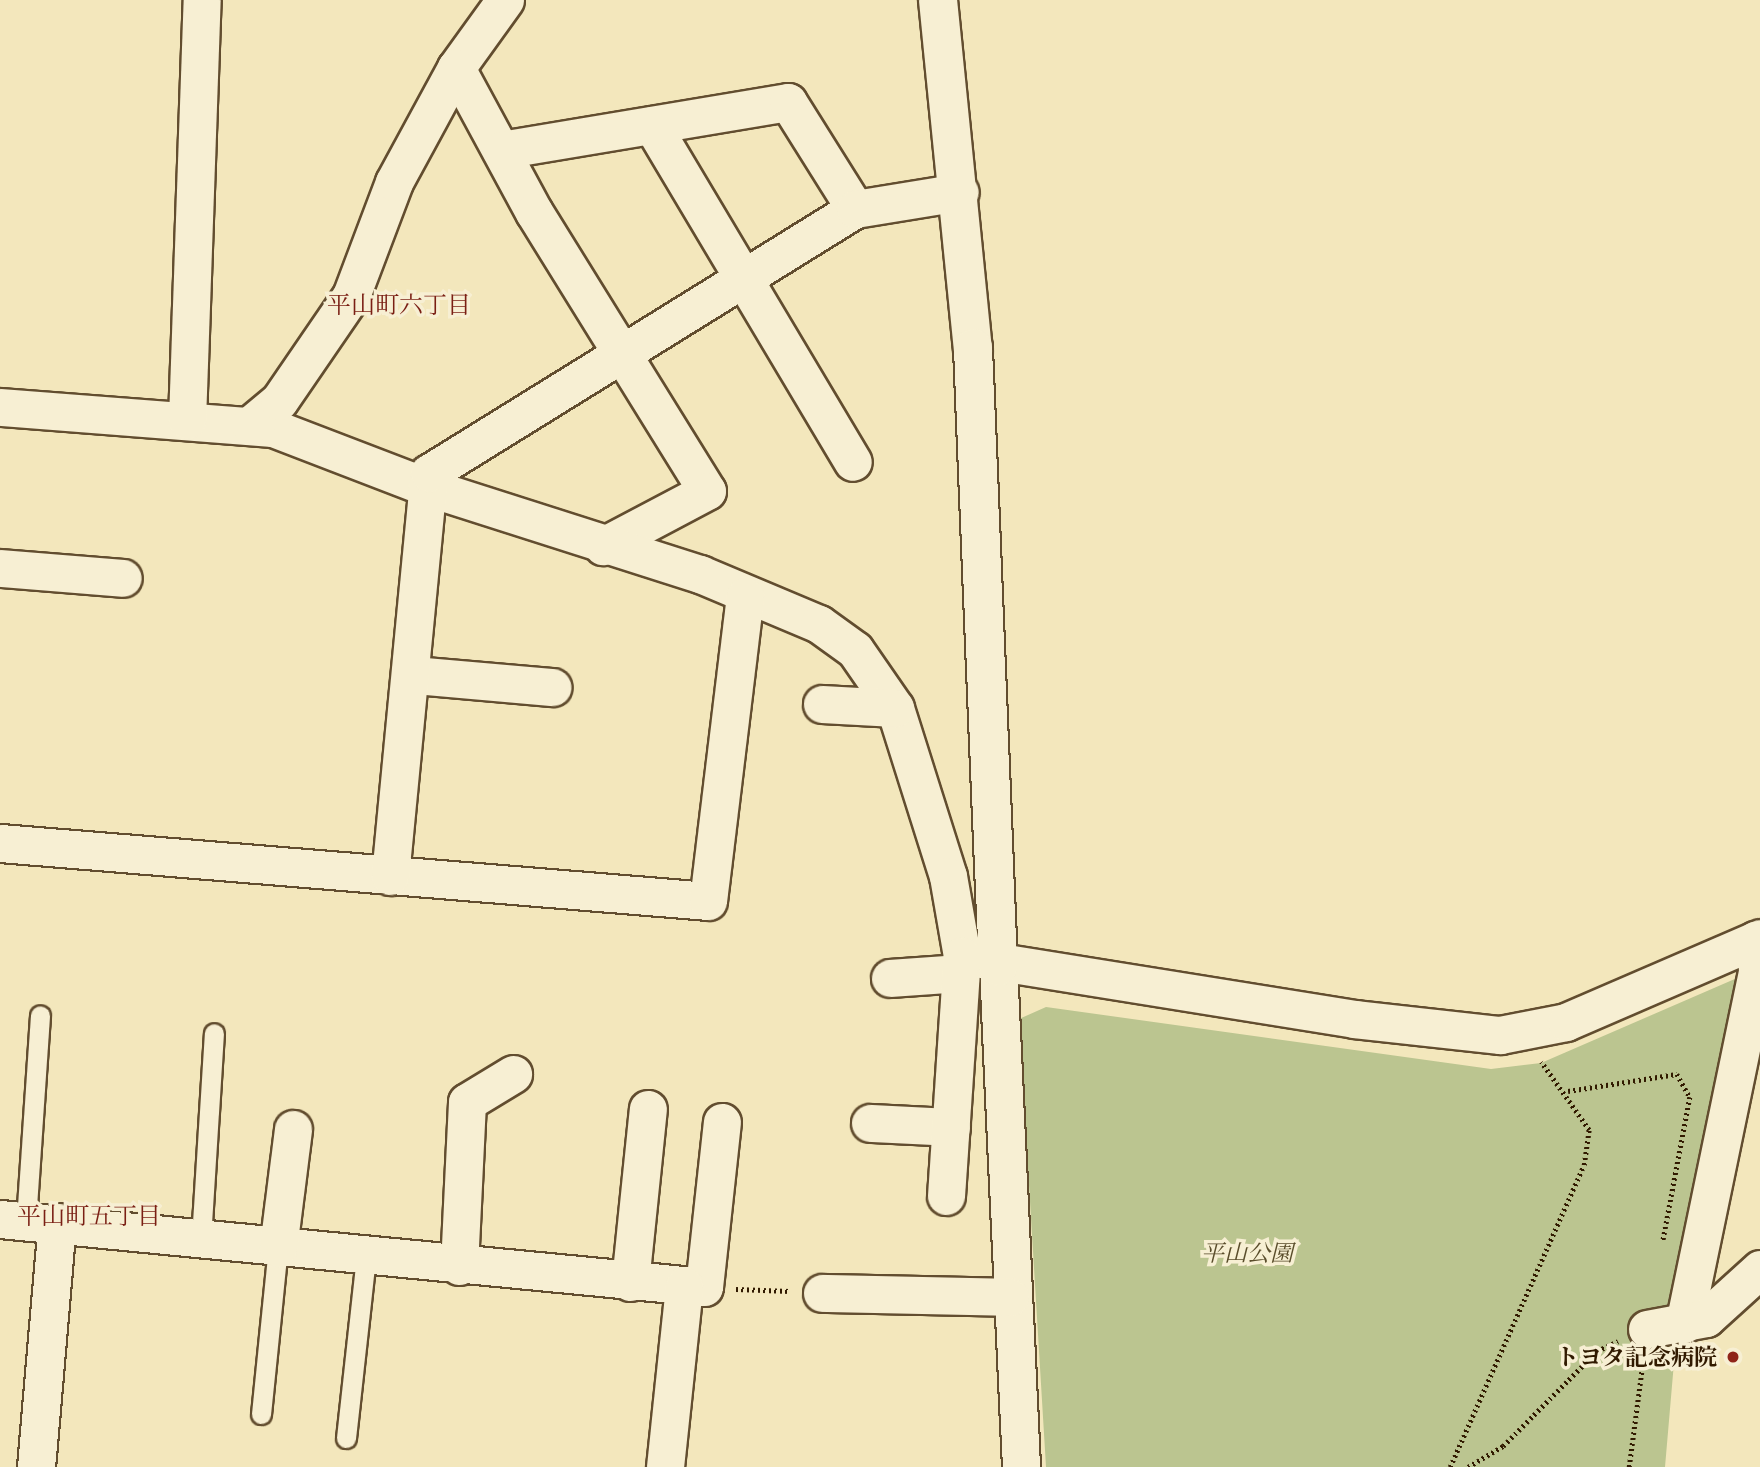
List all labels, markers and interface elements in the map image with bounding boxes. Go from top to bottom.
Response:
district label: 平山町六丁目 [327,291,471,319]
district label: 平山町五丁目 [17,1202,161,1230]
park label: 平山公園 [1201,1239,1293,1267]
place label: トヨタ記念病院 [1556,1343,1717,1371]
marker: トヨタ記念病院 [1723,1347,1743,1367]

